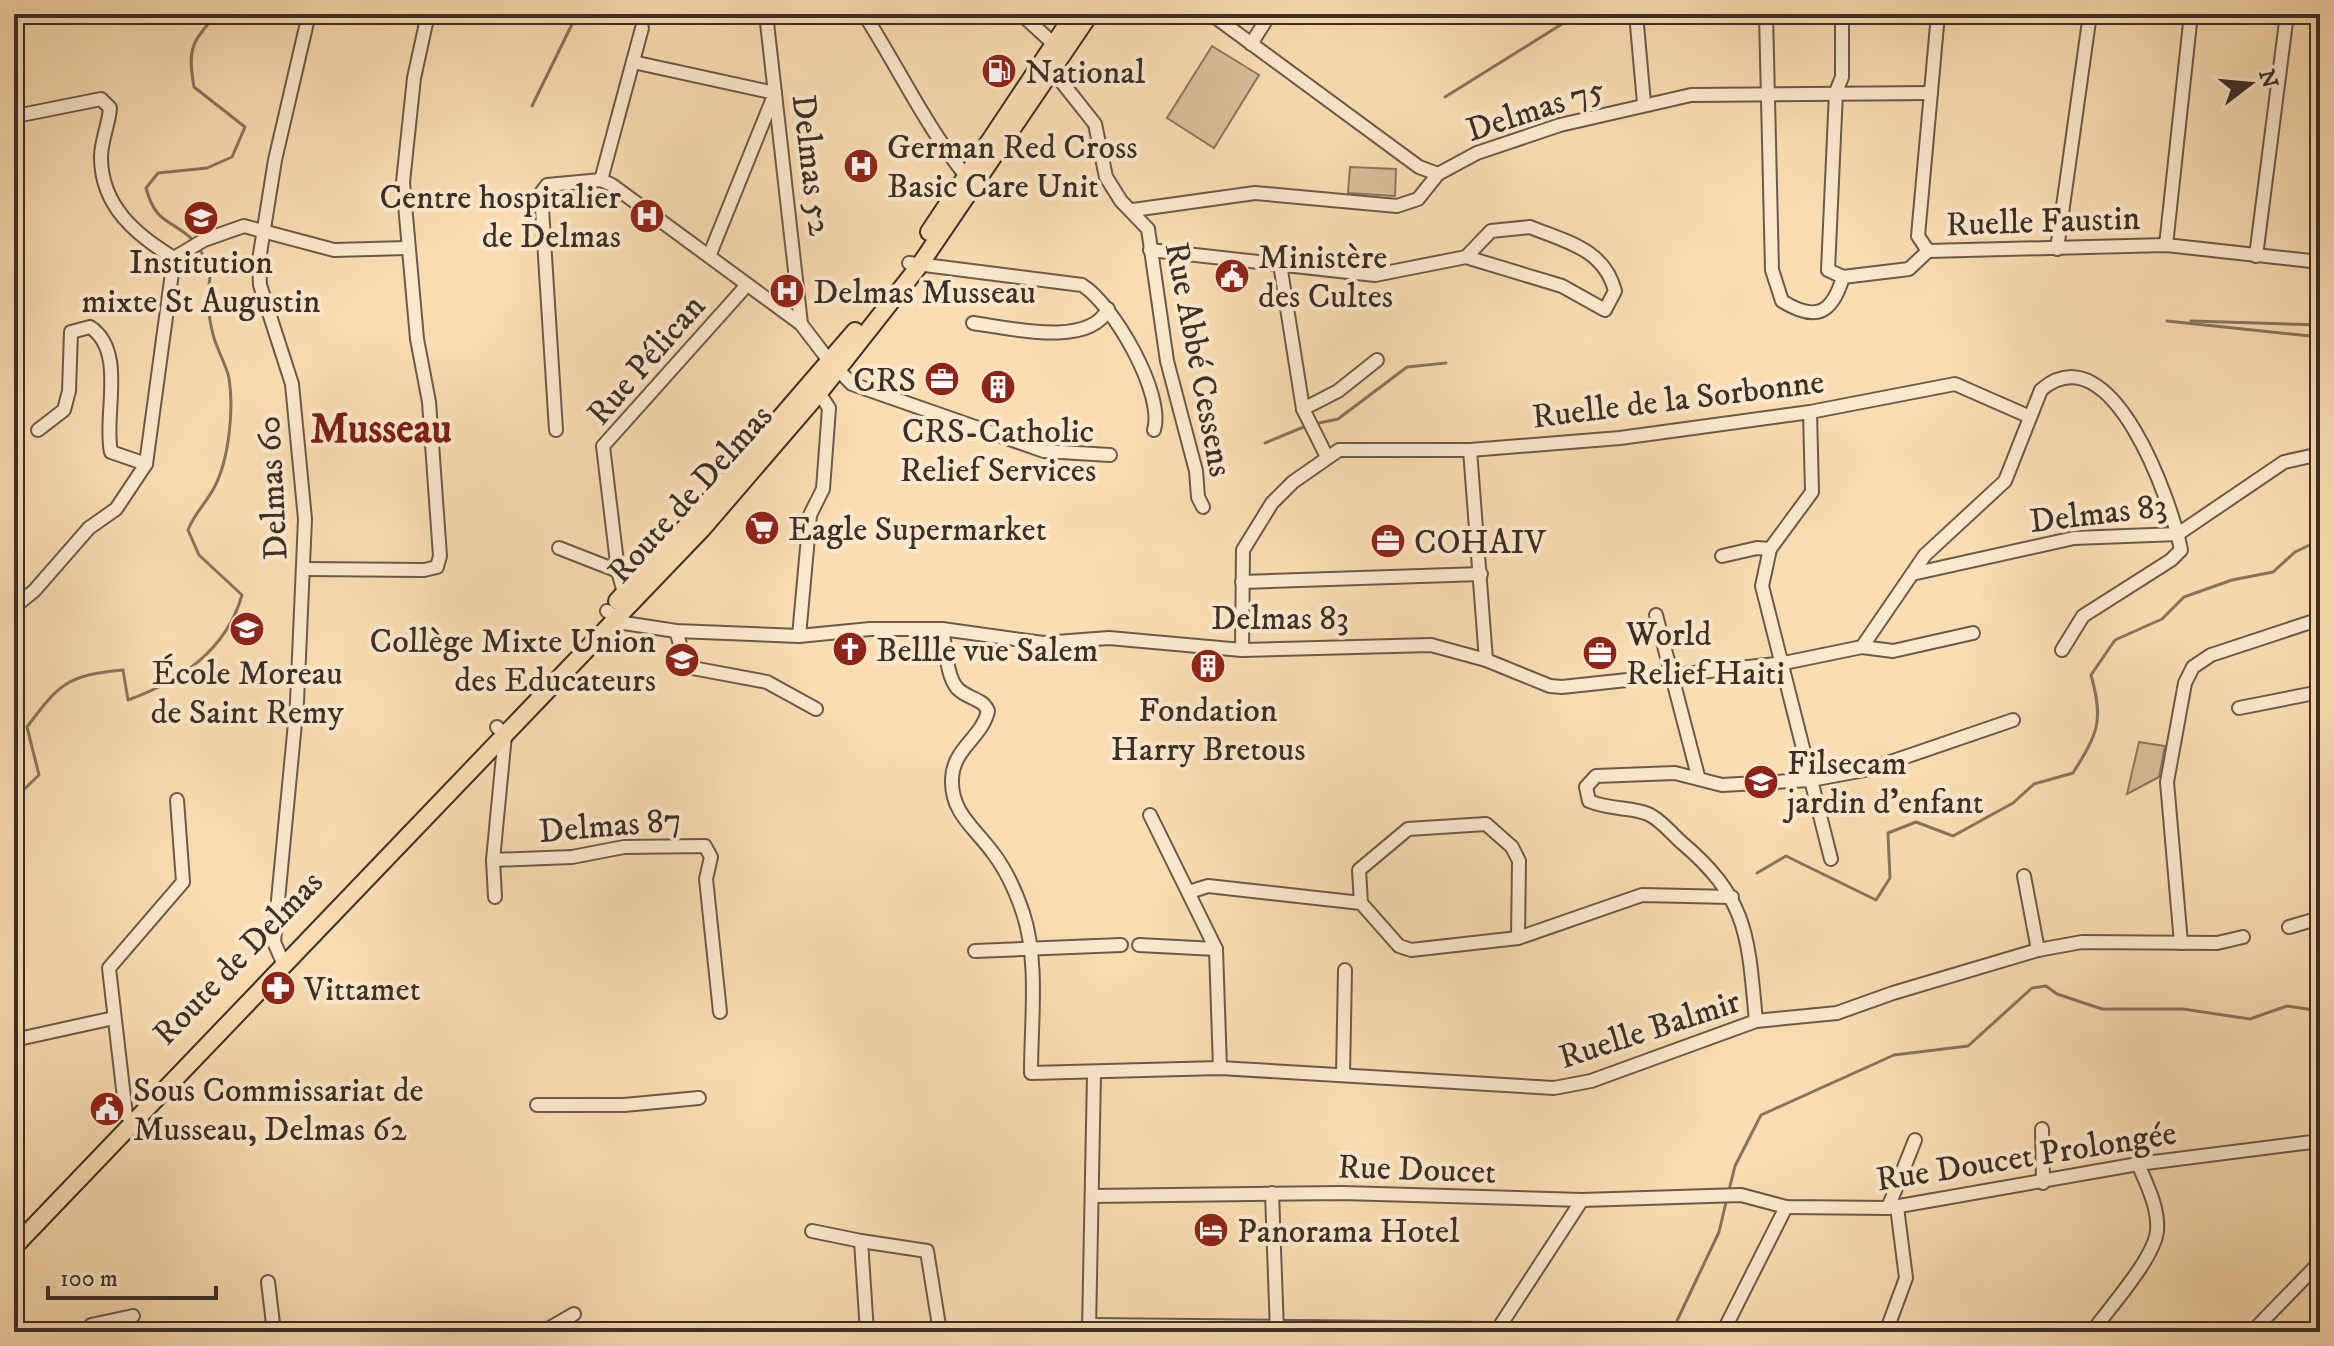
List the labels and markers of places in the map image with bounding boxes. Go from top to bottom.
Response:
fuel station icon: National [980,52,1018,90]
place label: National [1025,52,1146,94]
place label: German Red Cross Basic Care Unit [887,127,1138,208]
hospital icon: German Red Cross Basic Care Unit [842,147,880,185]
place label: Centre hospitalier de Delmas [379,177,621,258]
hospital icon: Centre hospitalier de Delmas [628,197,666,235]
school or university icon: Institution mixte St Augustin [182,199,220,237]
place label: Ministère des Cultes [1258,237,1393,318]
place label: Institution mixte St Augustin [81,242,321,323]
public building icon: Ministère des Cultes [1213,257,1251,295]
hospital icon: Delmas Musseau [768,272,806,310]
place label: Delmas Musseau [813,272,1036,314]
place label: CRS [853,360,916,402]
office icon: CRS [923,360,961,398]
building icon: CRS-Catholic Relief Services [979,368,1017,406]
place label: CRS-Catholic Relief Services [900,411,1096,492]
supermarket icon: Eagle Supermarket [743,509,781,547]
place label: Eagle Supermarket [788,509,1047,551]
office icon: COHAIV [1369,522,1407,560]
place label: COHAIV [1414,522,1548,564]
school or university icon: École Moreau de Saint Remy [228,610,266,648]
place label: World Relief Haiti [1625,614,1785,695]
place label: Collège Mixte Union des Educateurs [370,621,656,702]
church icon: Bellle vue Salem [831,630,869,668]
place label: Bellle vue Salem [876,630,1098,672]
office icon: World Relief Haiti [1581,634,1619,672]
school or university icon: Collège Mixte Union des Educateurs [663,641,701,679]
building icon: Fondation Harry Bretous [1189,647,1227,685]
place label: École Moreau de Saint Remy [150,653,344,734]
place label: Fondation Harry Bretous [1111,690,1306,771]
place label: Filsecam jardin d'enfant [1782,743,1984,824]
school or university icon: Filsecam jardin d'enfant [1742,763,1780,801]
pharmacy icon: Vittamet [259,969,297,1007]
place label: Vittamet [303,969,421,1011]
place label: Sous Commissariat de Musseau, Delmas 62 [133,1070,424,1151]
public building icon: Sous Commissariat de Musseau, Delmas 62 [88,1090,126,1128]
hotel icon: Panorama Hotel [1192,1211,1230,1249]
place label: Panorama Hotel [1237,1211,1460,1253]

